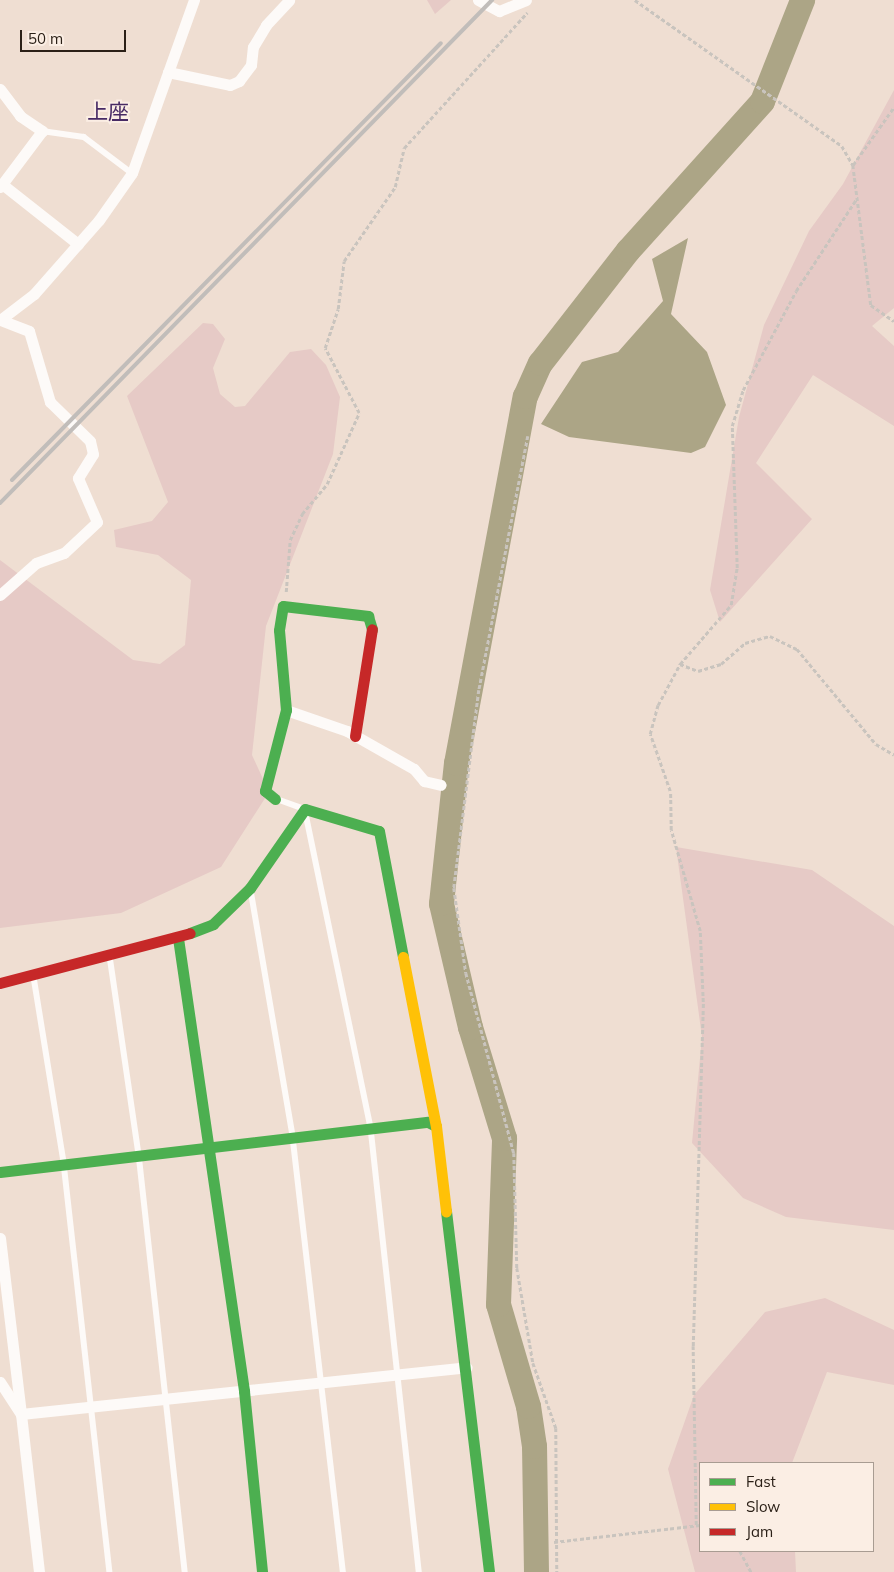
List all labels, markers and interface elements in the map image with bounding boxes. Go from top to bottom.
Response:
scale bar [22,20,129,52]
text: 50 m [28,29,63,48]
district label: 上座 [87,98,129,124]
legend [699,1462,874,1552]
text: Fast [746,1472,776,1491]
text: Slow [746,1497,780,1516]
text: Jam [746,1522,773,1541]

